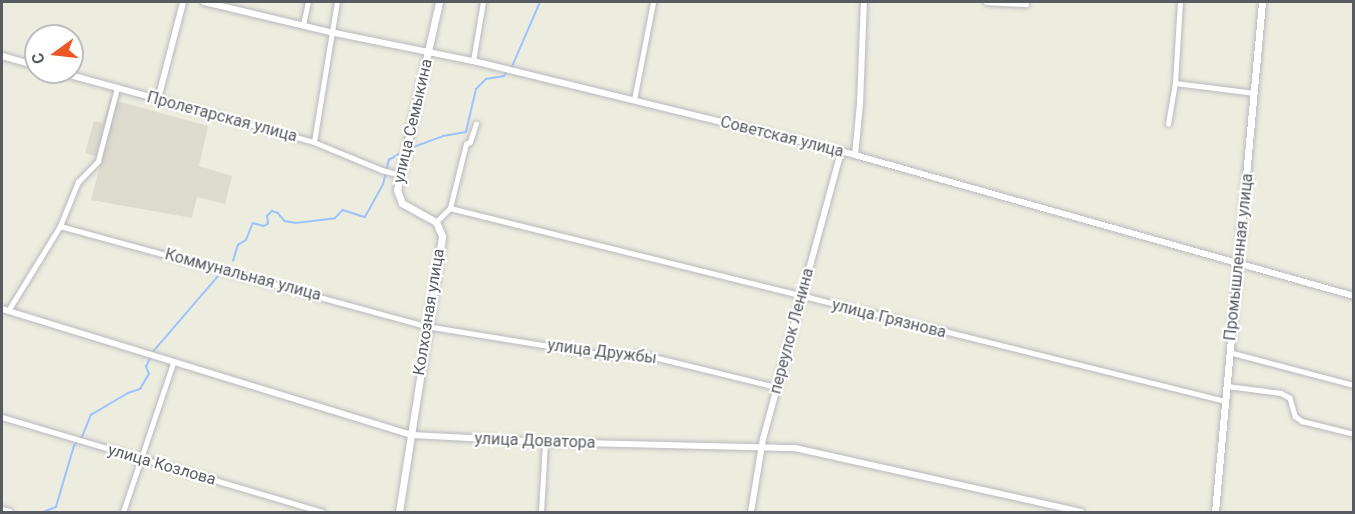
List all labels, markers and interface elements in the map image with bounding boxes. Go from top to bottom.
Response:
north arrow [24,24,84,84]
text: С [28,51,49,66]
street label: улица Семыкина [389,57,437,185]
street label: Пролетарская улица [145,88,299,146]
street label: Советская улица [718,112,846,162]
street label: Промышленная улица [1221,172,1257,342]
street label: Коммунальная улица [163,245,323,305]
street label: Колхозная улица [410,247,448,377]
street label: переулок Ленина [766,266,818,396]
street label: улица Грязнова [830,295,948,343]
street label: улица Дружбы [546,336,658,368]
street label: улица Доватора [474,429,596,453]
street label: улица Козлова [106,440,218,490]

